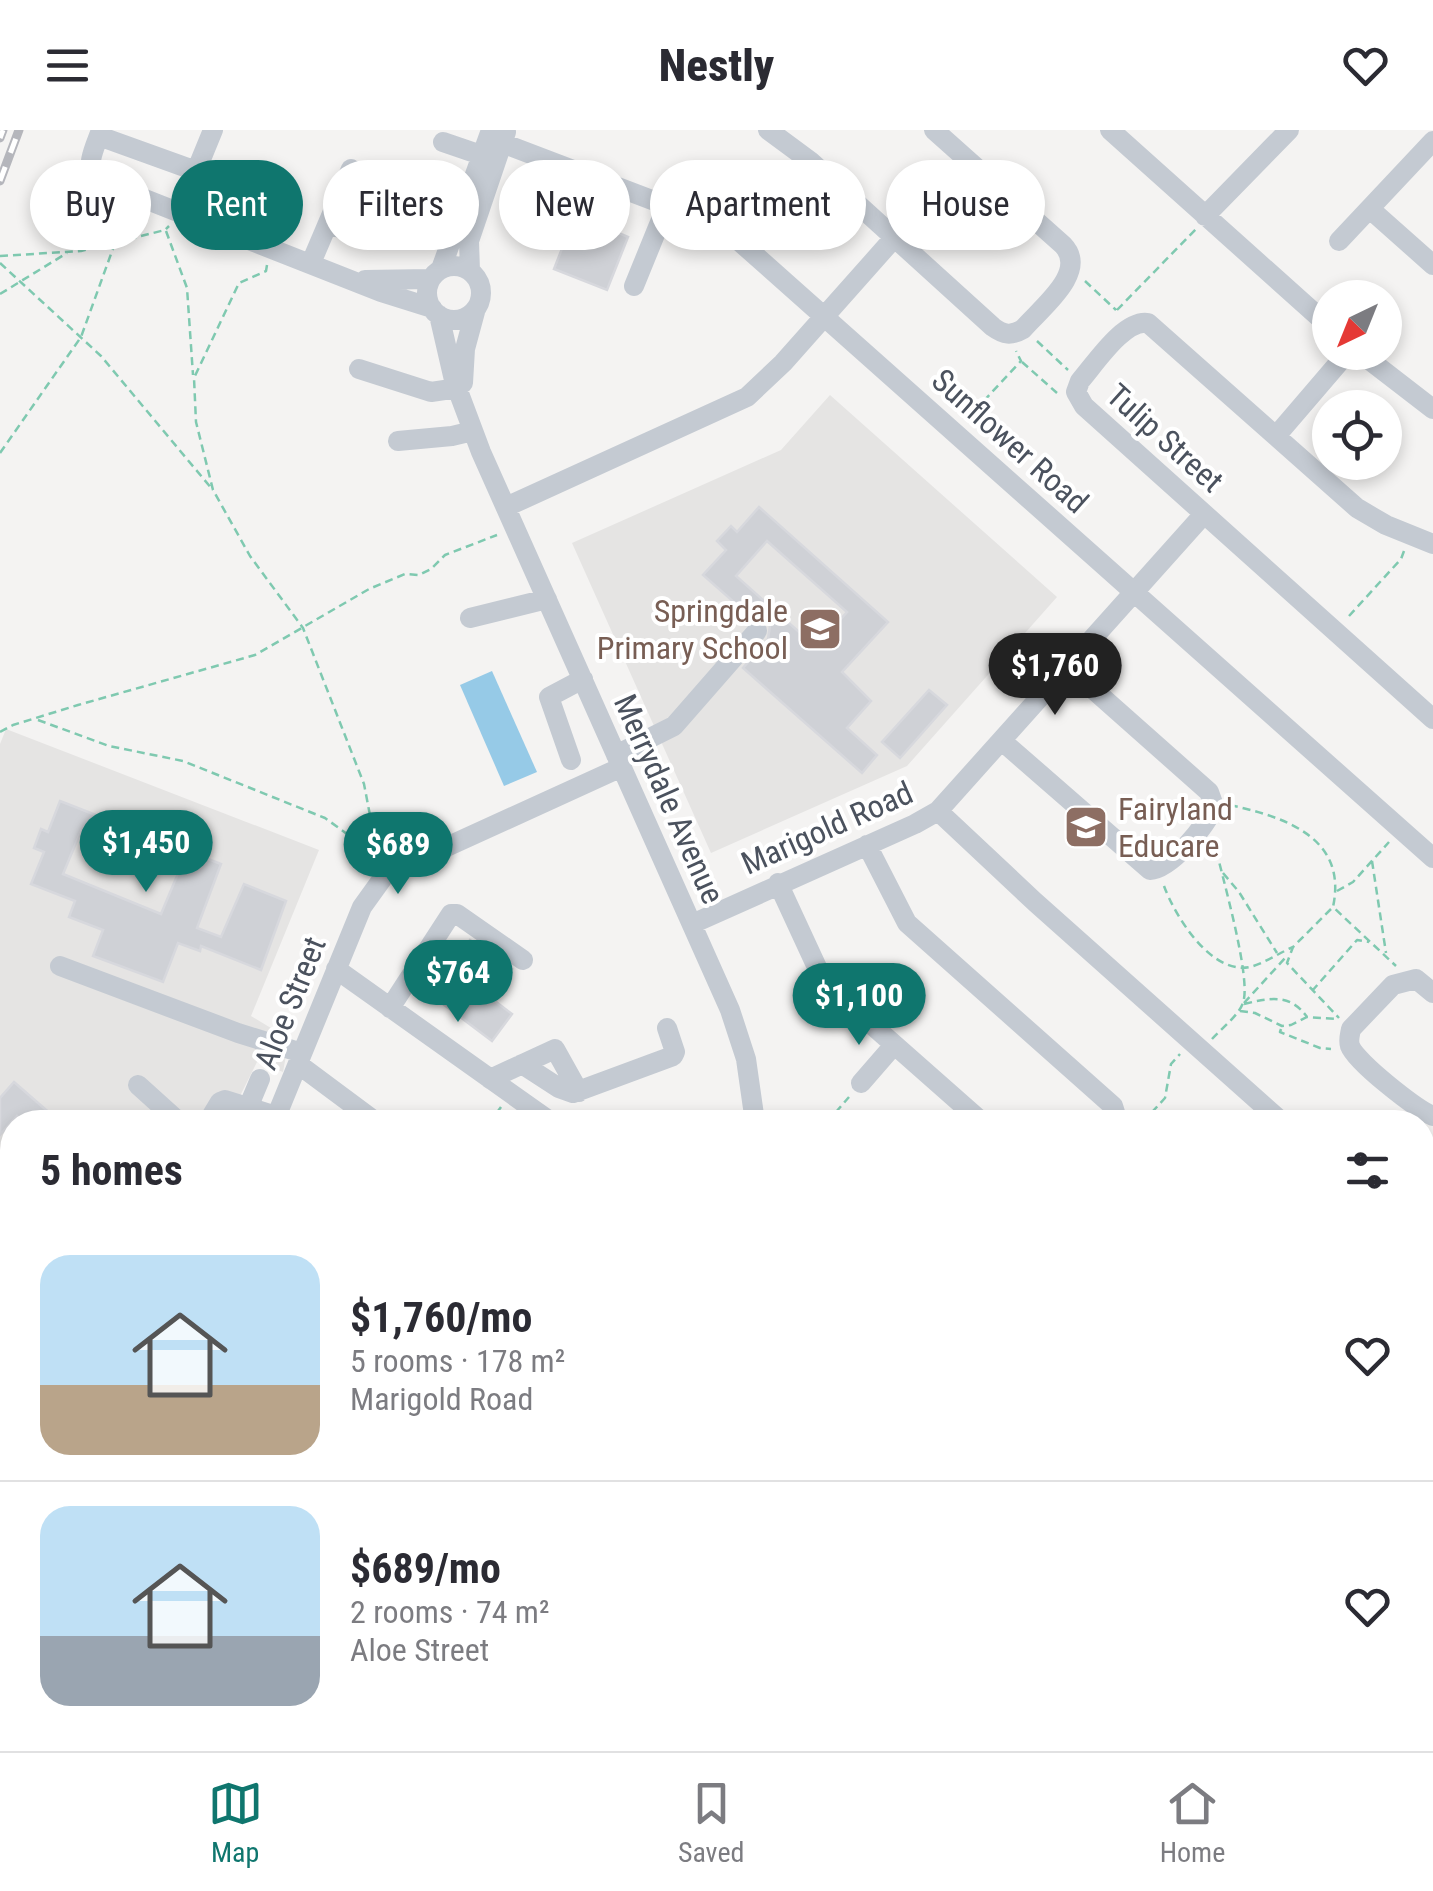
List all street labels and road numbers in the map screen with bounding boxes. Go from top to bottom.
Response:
street label: Sunflower Road [924,361,1096,521]
street label: Tulip Street [1099,376,1231,500]
street label: Merrydale Avenue [606,688,732,910]
street label: Marigold Road [736,773,918,883]
street label: Aloe Street [246,931,334,1075]

